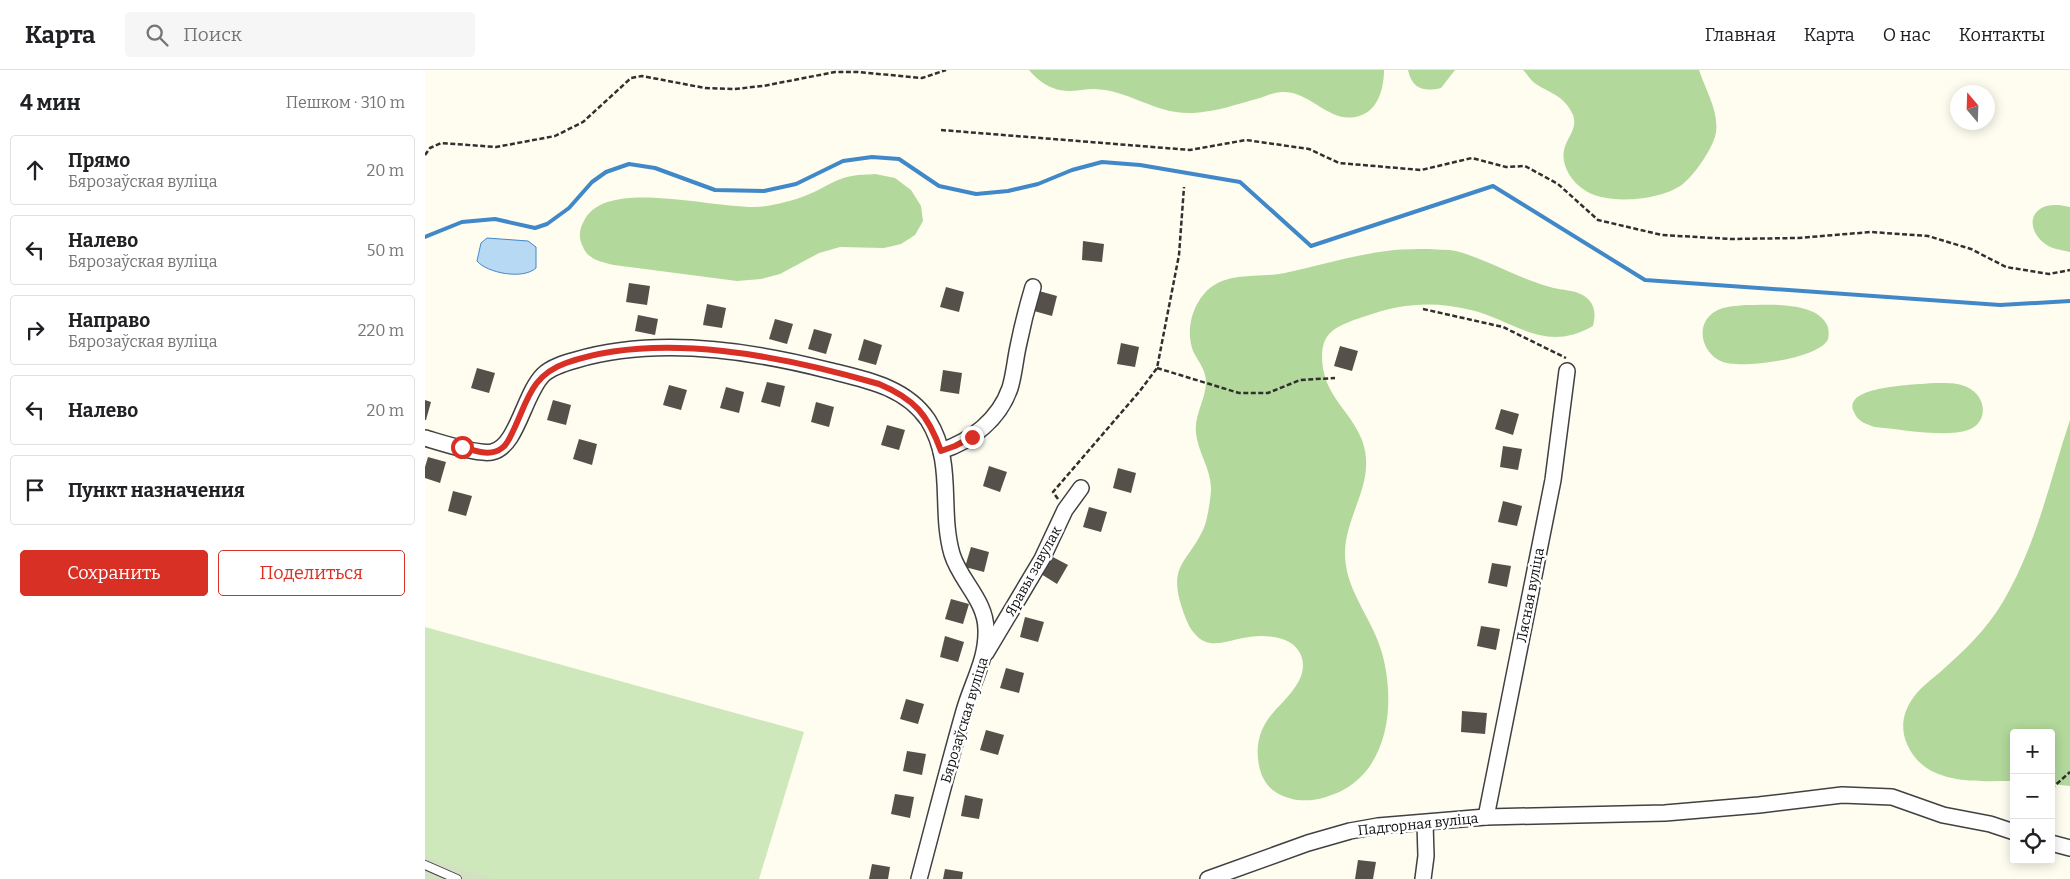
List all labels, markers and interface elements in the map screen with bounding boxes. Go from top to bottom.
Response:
search box [125,12,475,57]
text: Карта [25,21,95,49]
icon: search [143,21,171,49]
text: Поиск [183,23,242,46]
text: Главная [1705,24,1776,46]
text: Карта [1804,24,1855,46]
text: О нас [1883,24,1931,46]
text: Контакты [1959,24,2045,46]
north arrow [1950,85,1995,130]
text: 4 мин [20,90,81,116]
text: Пешком · 310 m [286,93,405,112]
text: Прямо [68,149,130,172]
icon: ahead [21,156,49,184]
text: 20 m [367,161,404,180]
text: Бярозаўская вуліца [68,172,217,191]
text: Налево [68,229,138,252]
icon: left [21,236,49,264]
text: 50 m [367,241,404,260]
text: Бярозаўская вуліца [68,252,217,271]
text: Направо [68,309,150,332]
icon: right [21,316,49,344]
text: 220 m [358,321,404,340]
text: Бярозаўская вуліца [68,332,217,351]
icon: left [21,396,49,424]
text: Налево [68,399,138,422]
text: 20 m [367,401,404,420]
route end [961,426,984,449]
route start [451,436,474,459]
icon: arrive [21,476,49,504]
text: Пункт назначения [68,479,245,502]
street label: Яравы завулак [1002,523,1066,619]
street label: Лясная вуліца [1513,546,1548,644]
button: Сохранить [20,550,208,596]
button: Поделиться [218,550,405,596]
street label: Бярозаўская вуліца [937,655,992,785]
map controls [2010,729,2055,864]
button: + [2010,729,2055,774]
button: − [2010,774,2055,819]
street label: Падгорная вуліца [1357,810,1479,839]
button: locate [2010,819,2055,864]

